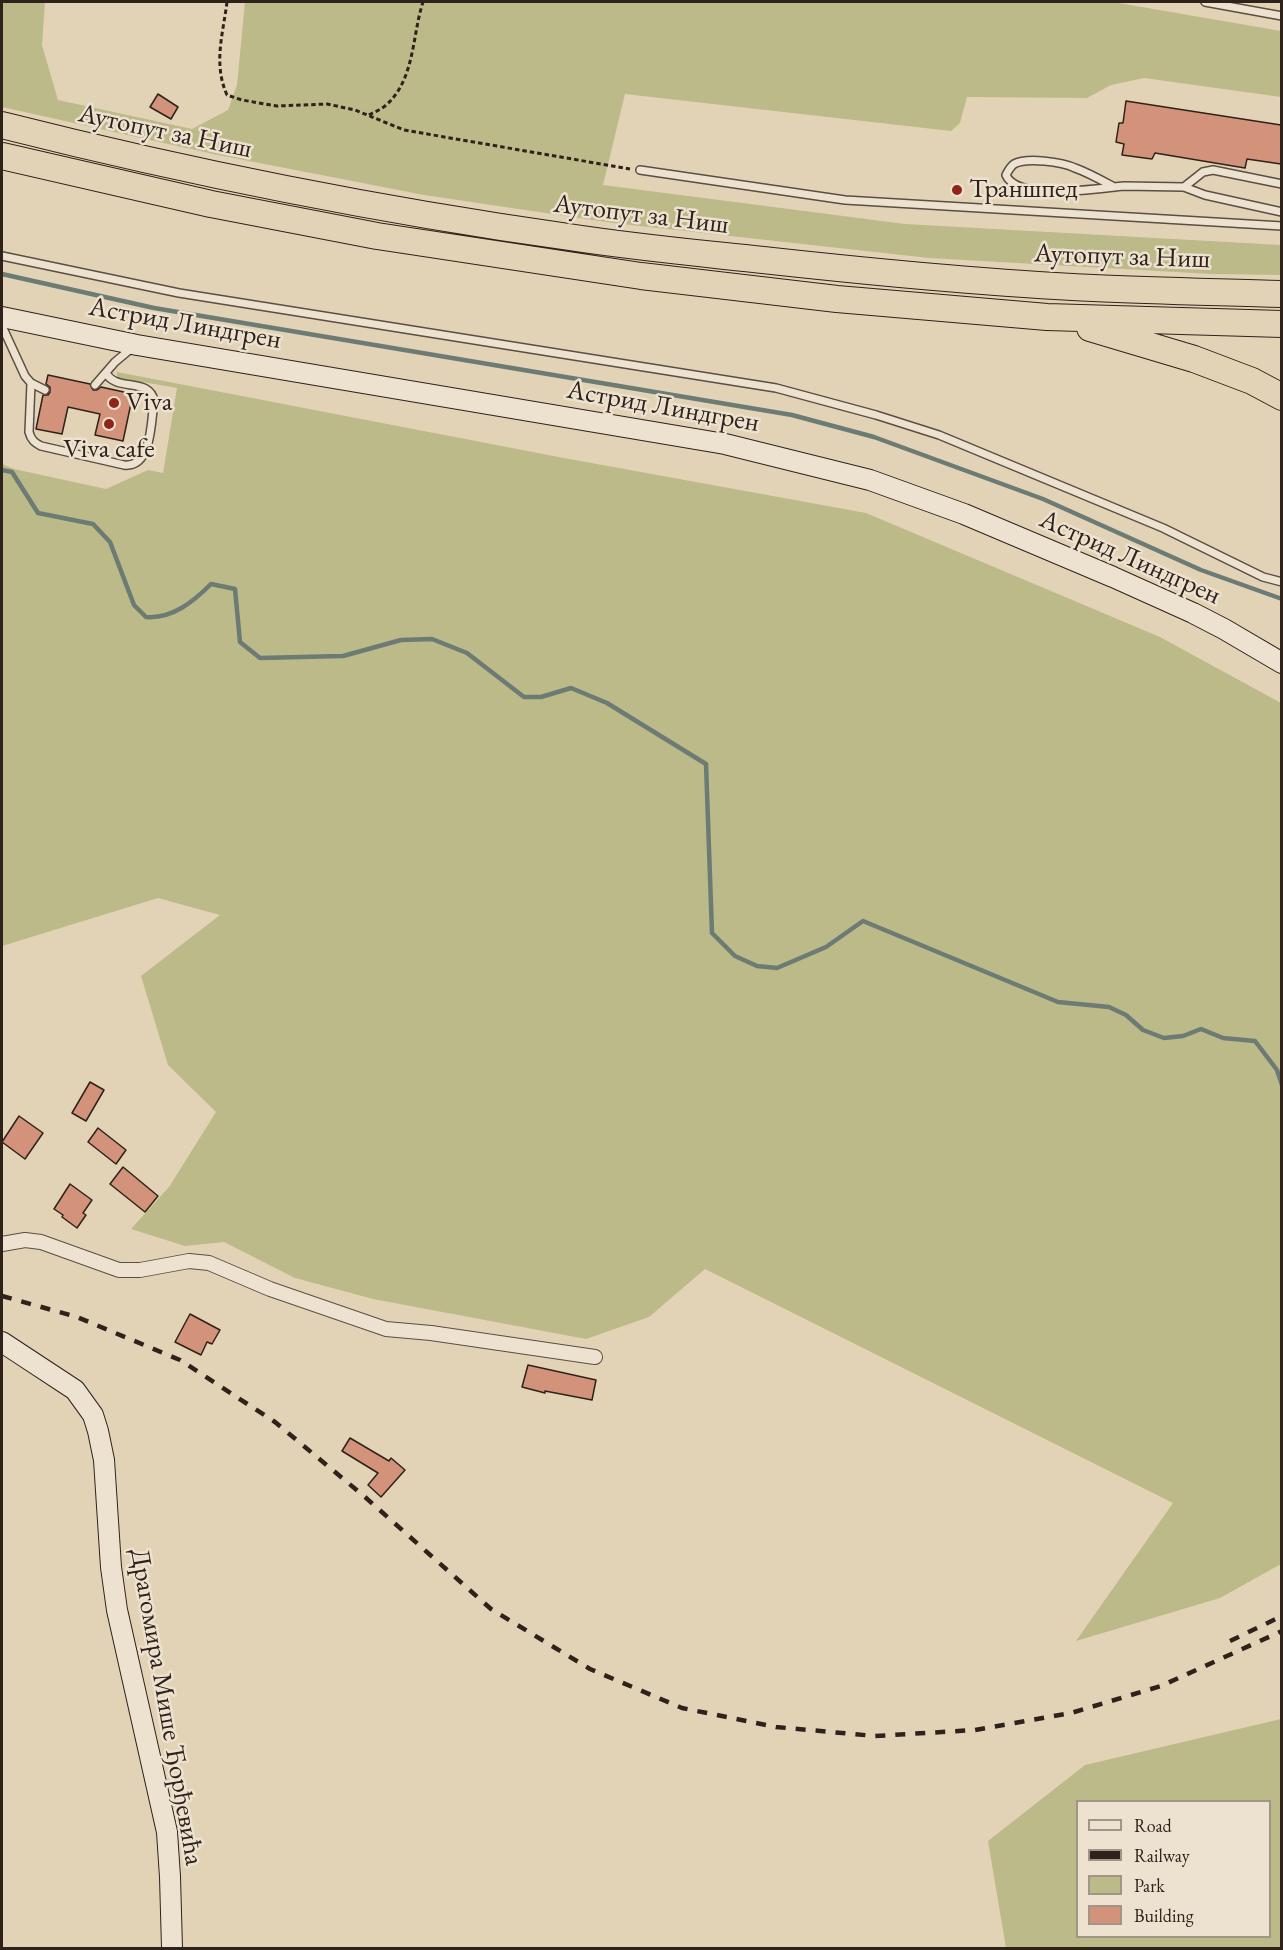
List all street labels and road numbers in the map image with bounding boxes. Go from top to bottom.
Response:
street label: Аутопут за Ниш [75,98,255,166]
street label: Аутопут за Ниш [552,188,730,242]
street label: Аутопут за Ниш [1033,238,1211,276]
street label: Астрид Линдгрен [86,291,284,357]
street label: Астрид Линдгрен [564,374,762,440]
street label: Астрид Линдгрен [1034,504,1226,612]
street label: Драгомира Мише Ђорђевића [122,1546,210,1868]

